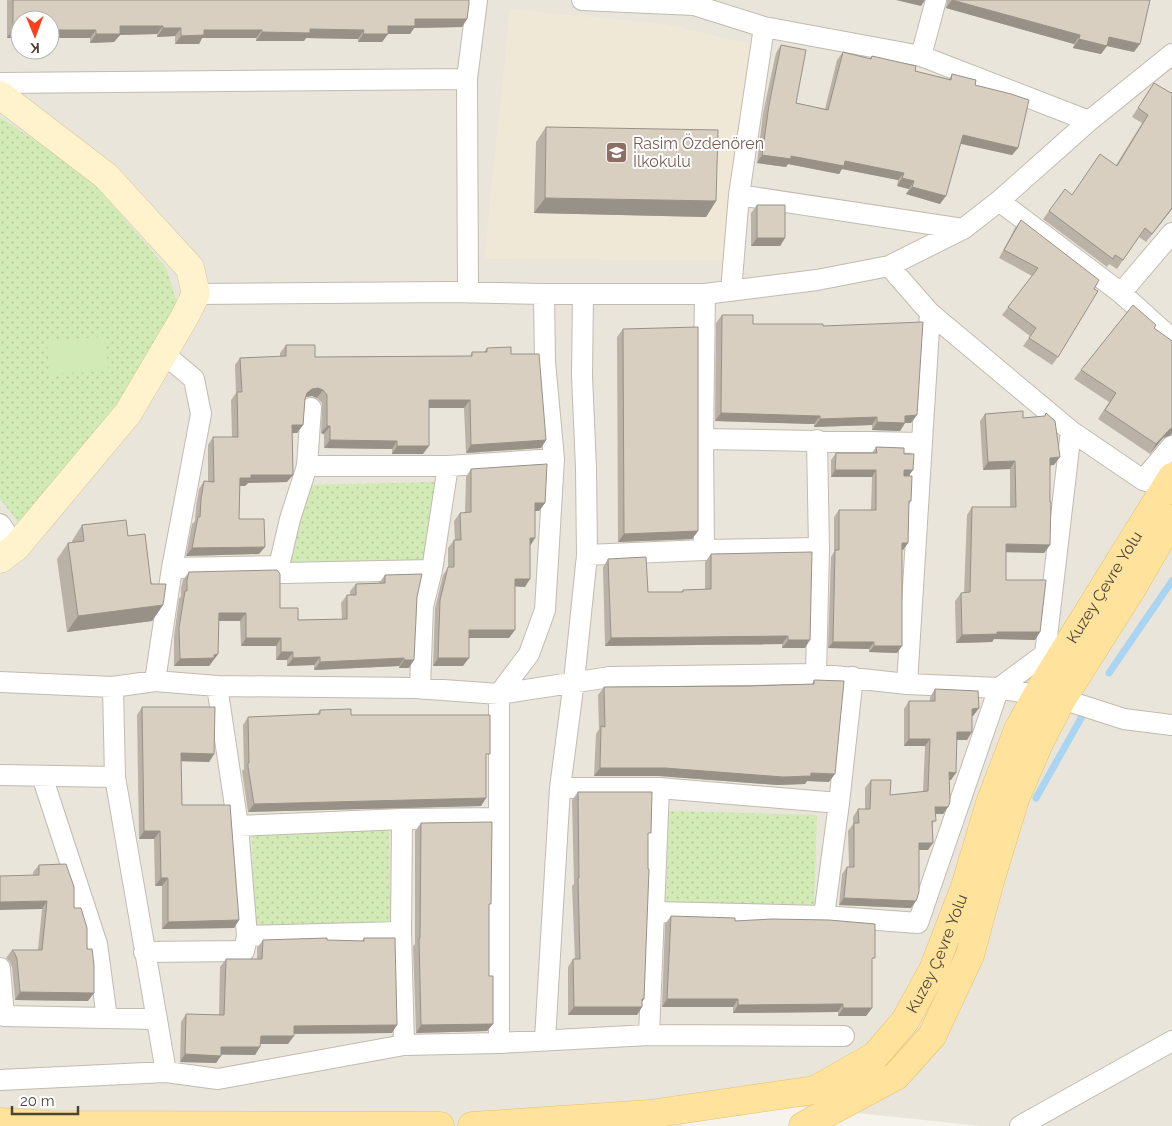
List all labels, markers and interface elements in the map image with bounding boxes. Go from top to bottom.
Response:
north arrow [10,10,60,60]
text: K [30,40,40,56]
place label: Rasim Özdenören İlkokulu [633,133,764,171]
school or university icon: Rasim Özdenören İlkokulu [605,140,629,164]
street label: Kuzey Çevre Yolu [1062,528,1146,646]
street label: Kuzey Çevre Yolu [902,891,971,1016]
scale bar [12,1084,79,1116]
text: 20 m [20,1092,55,1110]

